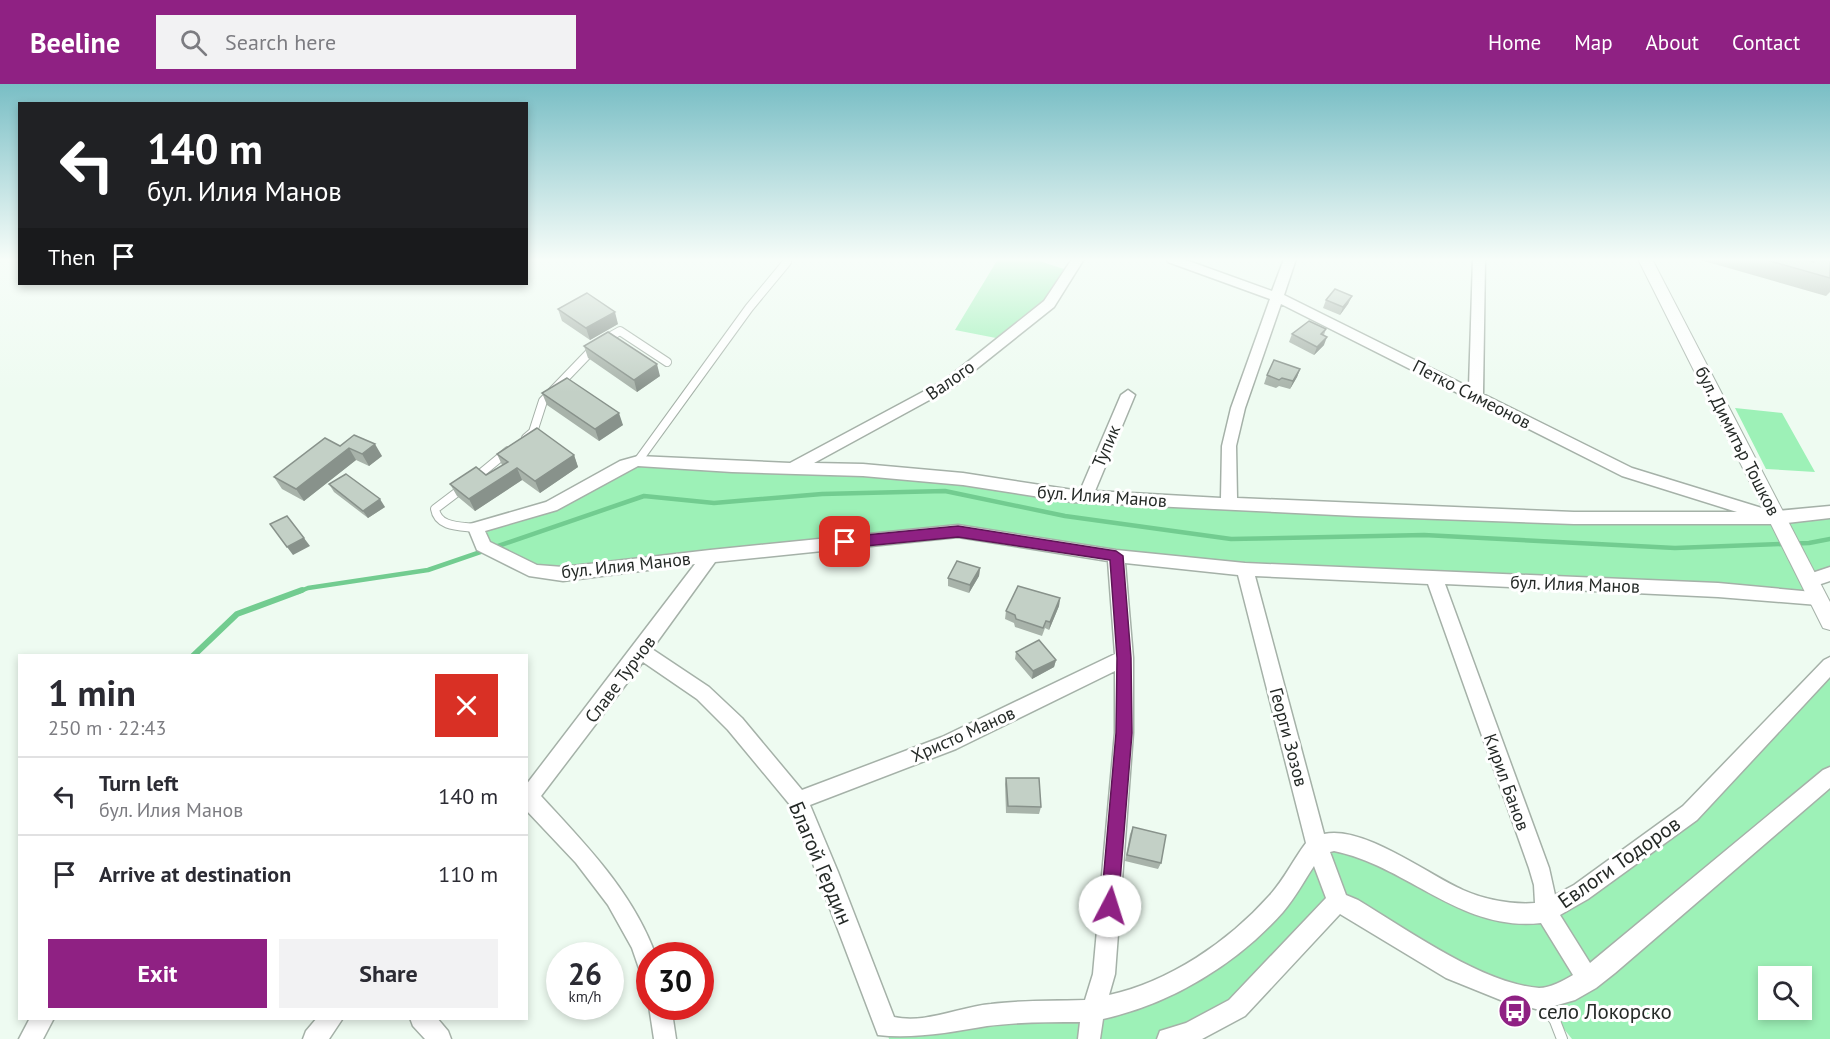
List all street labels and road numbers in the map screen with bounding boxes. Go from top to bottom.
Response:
street label: Петко Симеонов [1409,354,1535,434]
street label: Валого [921,355,979,405]
street label: бул. Димитър Тошков [1690,362,1786,520]
street label: Тупик [1087,421,1125,471]
street label: бул. Илия Манов [1036,480,1168,512]
street label: бул. Илия Манов [560,547,692,583]
street label: бул. Илия Манов [1510,570,1640,598]
street label: Славе Турчов [580,631,660,727]
street label: Георги Зозов [1265,685,1313,789]
street label: Христо Манов [907,701,1019,767]
street label: Кирил Банов [1479,730,1535,834]
street label: Благой Гердин [783,797,859,929]
street label: Евлоги Тодоров [1552,810,1686,914]

